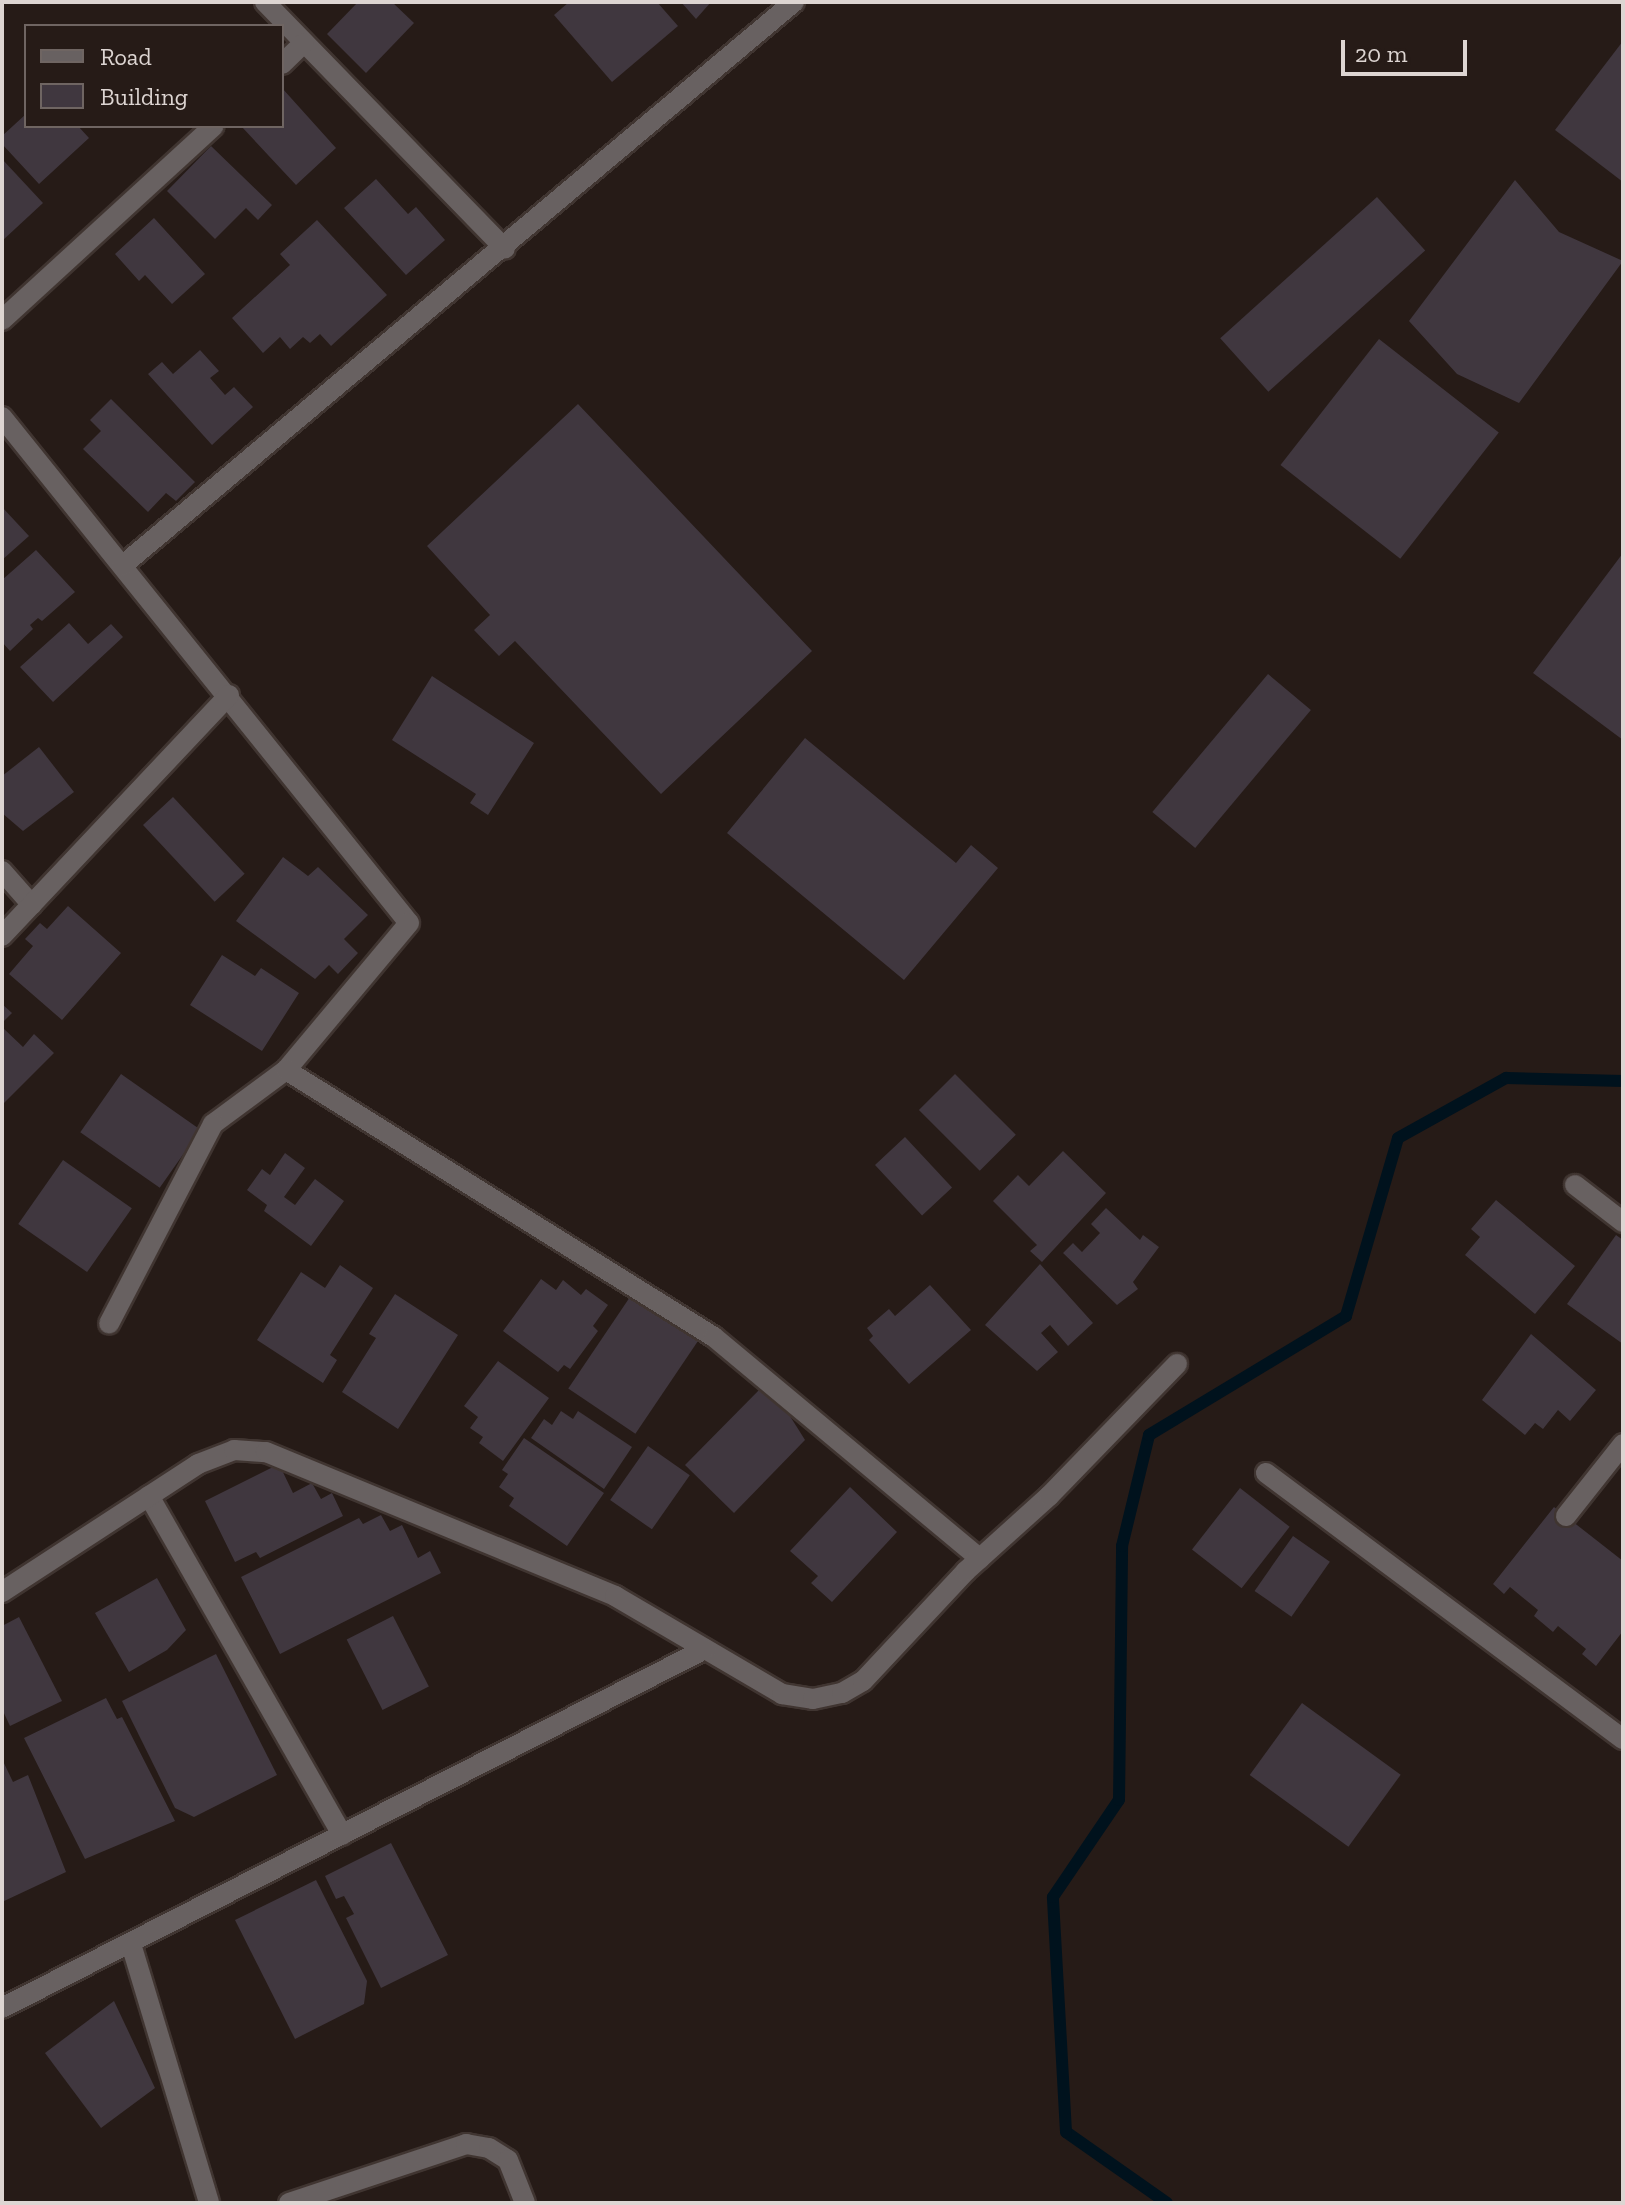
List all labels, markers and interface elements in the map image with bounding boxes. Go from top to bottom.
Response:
legend [24,24,284,128]
scale bar [1345,24,1471,74]
text: 20 m [1355,39,1407,68]
text: Road [100,42,152,71]
text: Building [100,82,188,111]

